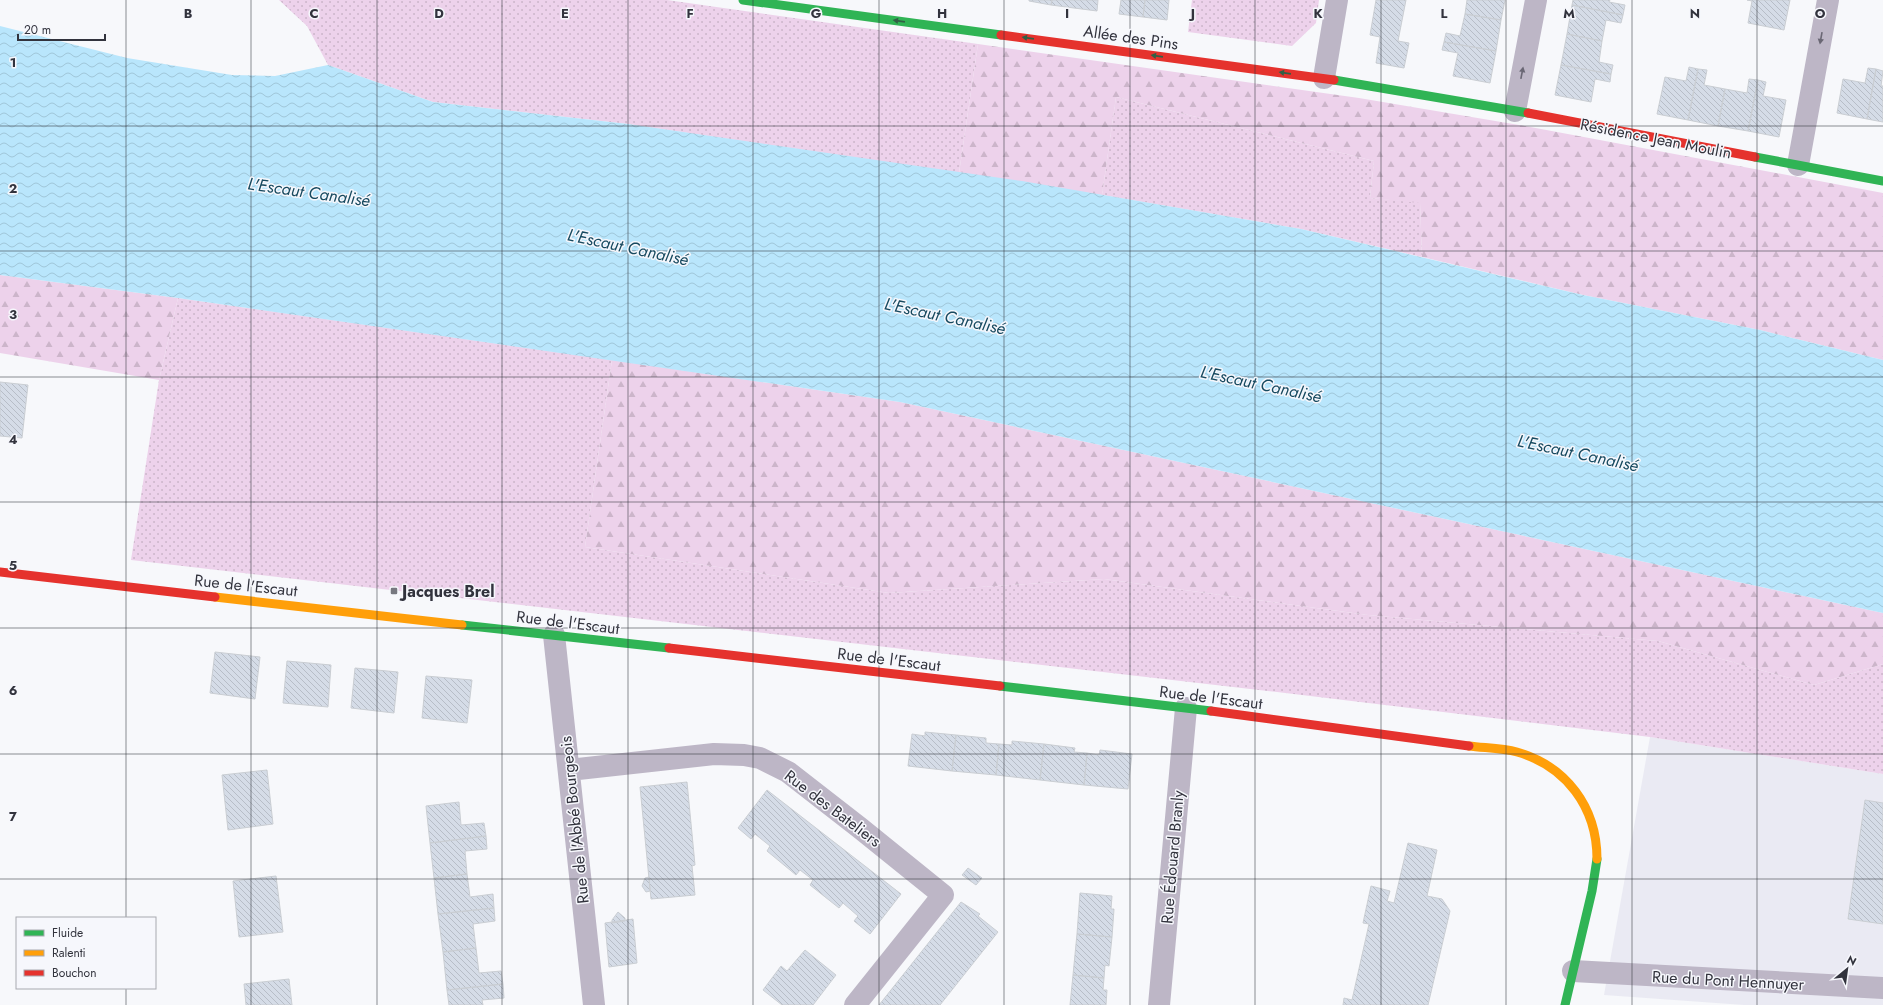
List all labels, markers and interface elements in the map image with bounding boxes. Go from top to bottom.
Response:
text: B [184,4,193,23]
text: C [309,4,319,23]
text: D [434,4,444,23]
text: E [561,4,569,23]
text: F [686,4,694,23]
text: G [811,4,822,23]
text: H [937,4,947,23]
text: I [1065,4,1069,23]
text: J [1188,4,1195,23]
text: K [1313,4,1323,23]
text: L [1441,4,1448,23]
text: M [1563,4,1575,23]
text: N [1690,4,1700,23]
text: O [1815,4,1826,23]
scale bar [18,16,105,42]
one-way arrow [893,18,905,24]
street label: Allée des Pins [1082,19,1180,56]
text: 20 m [24,21,51,39]
one-way arrow [1818,32,1824,44]
one-way arrow [1022,35,1034,41]
text: 1 [10,53,16,72]
one-way arrow [1151,53,1163,59]
one-way arrow [1519,67,1525,79]
one-way arrow [1279,70,1291,76]
street label: Résidence Jean Moulin [1578,113,1733,164]
water label: L'Escaut Canalisé [246,172,372,213]
text: 2 [9,179,17,198]
water label: L'Escaut Canalisé [565,222,691,272]
water label: L'Escaut Canalisé [882,291,1008,341]
text: 3 [9,305,17,324]
water label: L'Escaut Canalisé [1198,359,1324,409]
water label: L'Escaut Canalisé [1515,428,1641,478]
text: 4 [8,430,18,449]
text: 5 [9,556,17,575]
street label: Rue de l'Escaut [193,569,299,602]
place label: Jacques Brel [399,580,495,603]
marker: Jacques Brel [389,586,399,596]
street label: Rue de l'Escaut [515,605,621,640]
street label: Rue de l'Escaut [836,642,942,677]
street label: Rue de l'Escaut [1158,680,1264,715]
text: 6 [9,681,18,700]
street label: Rue de l'Abbé Bourgeois [554,735,595,905]
street label: Rue des Bateliers [780,764,886,852]
street label: Rue Édouard Branly [1155,788,1190,925]
text: 7 [9,807,17,826]
legend [16,917,156,989]
text: Fluide [52,924,83,942]
text: Ralenti [52,944,86,962]
north arrow [1827,949,1867,989]
text: N [1844,951,1860,969]
text: Bouchon [52,964,96,982]
street label: Rue du Pont Hennuyer [1651,965,1805,996]

